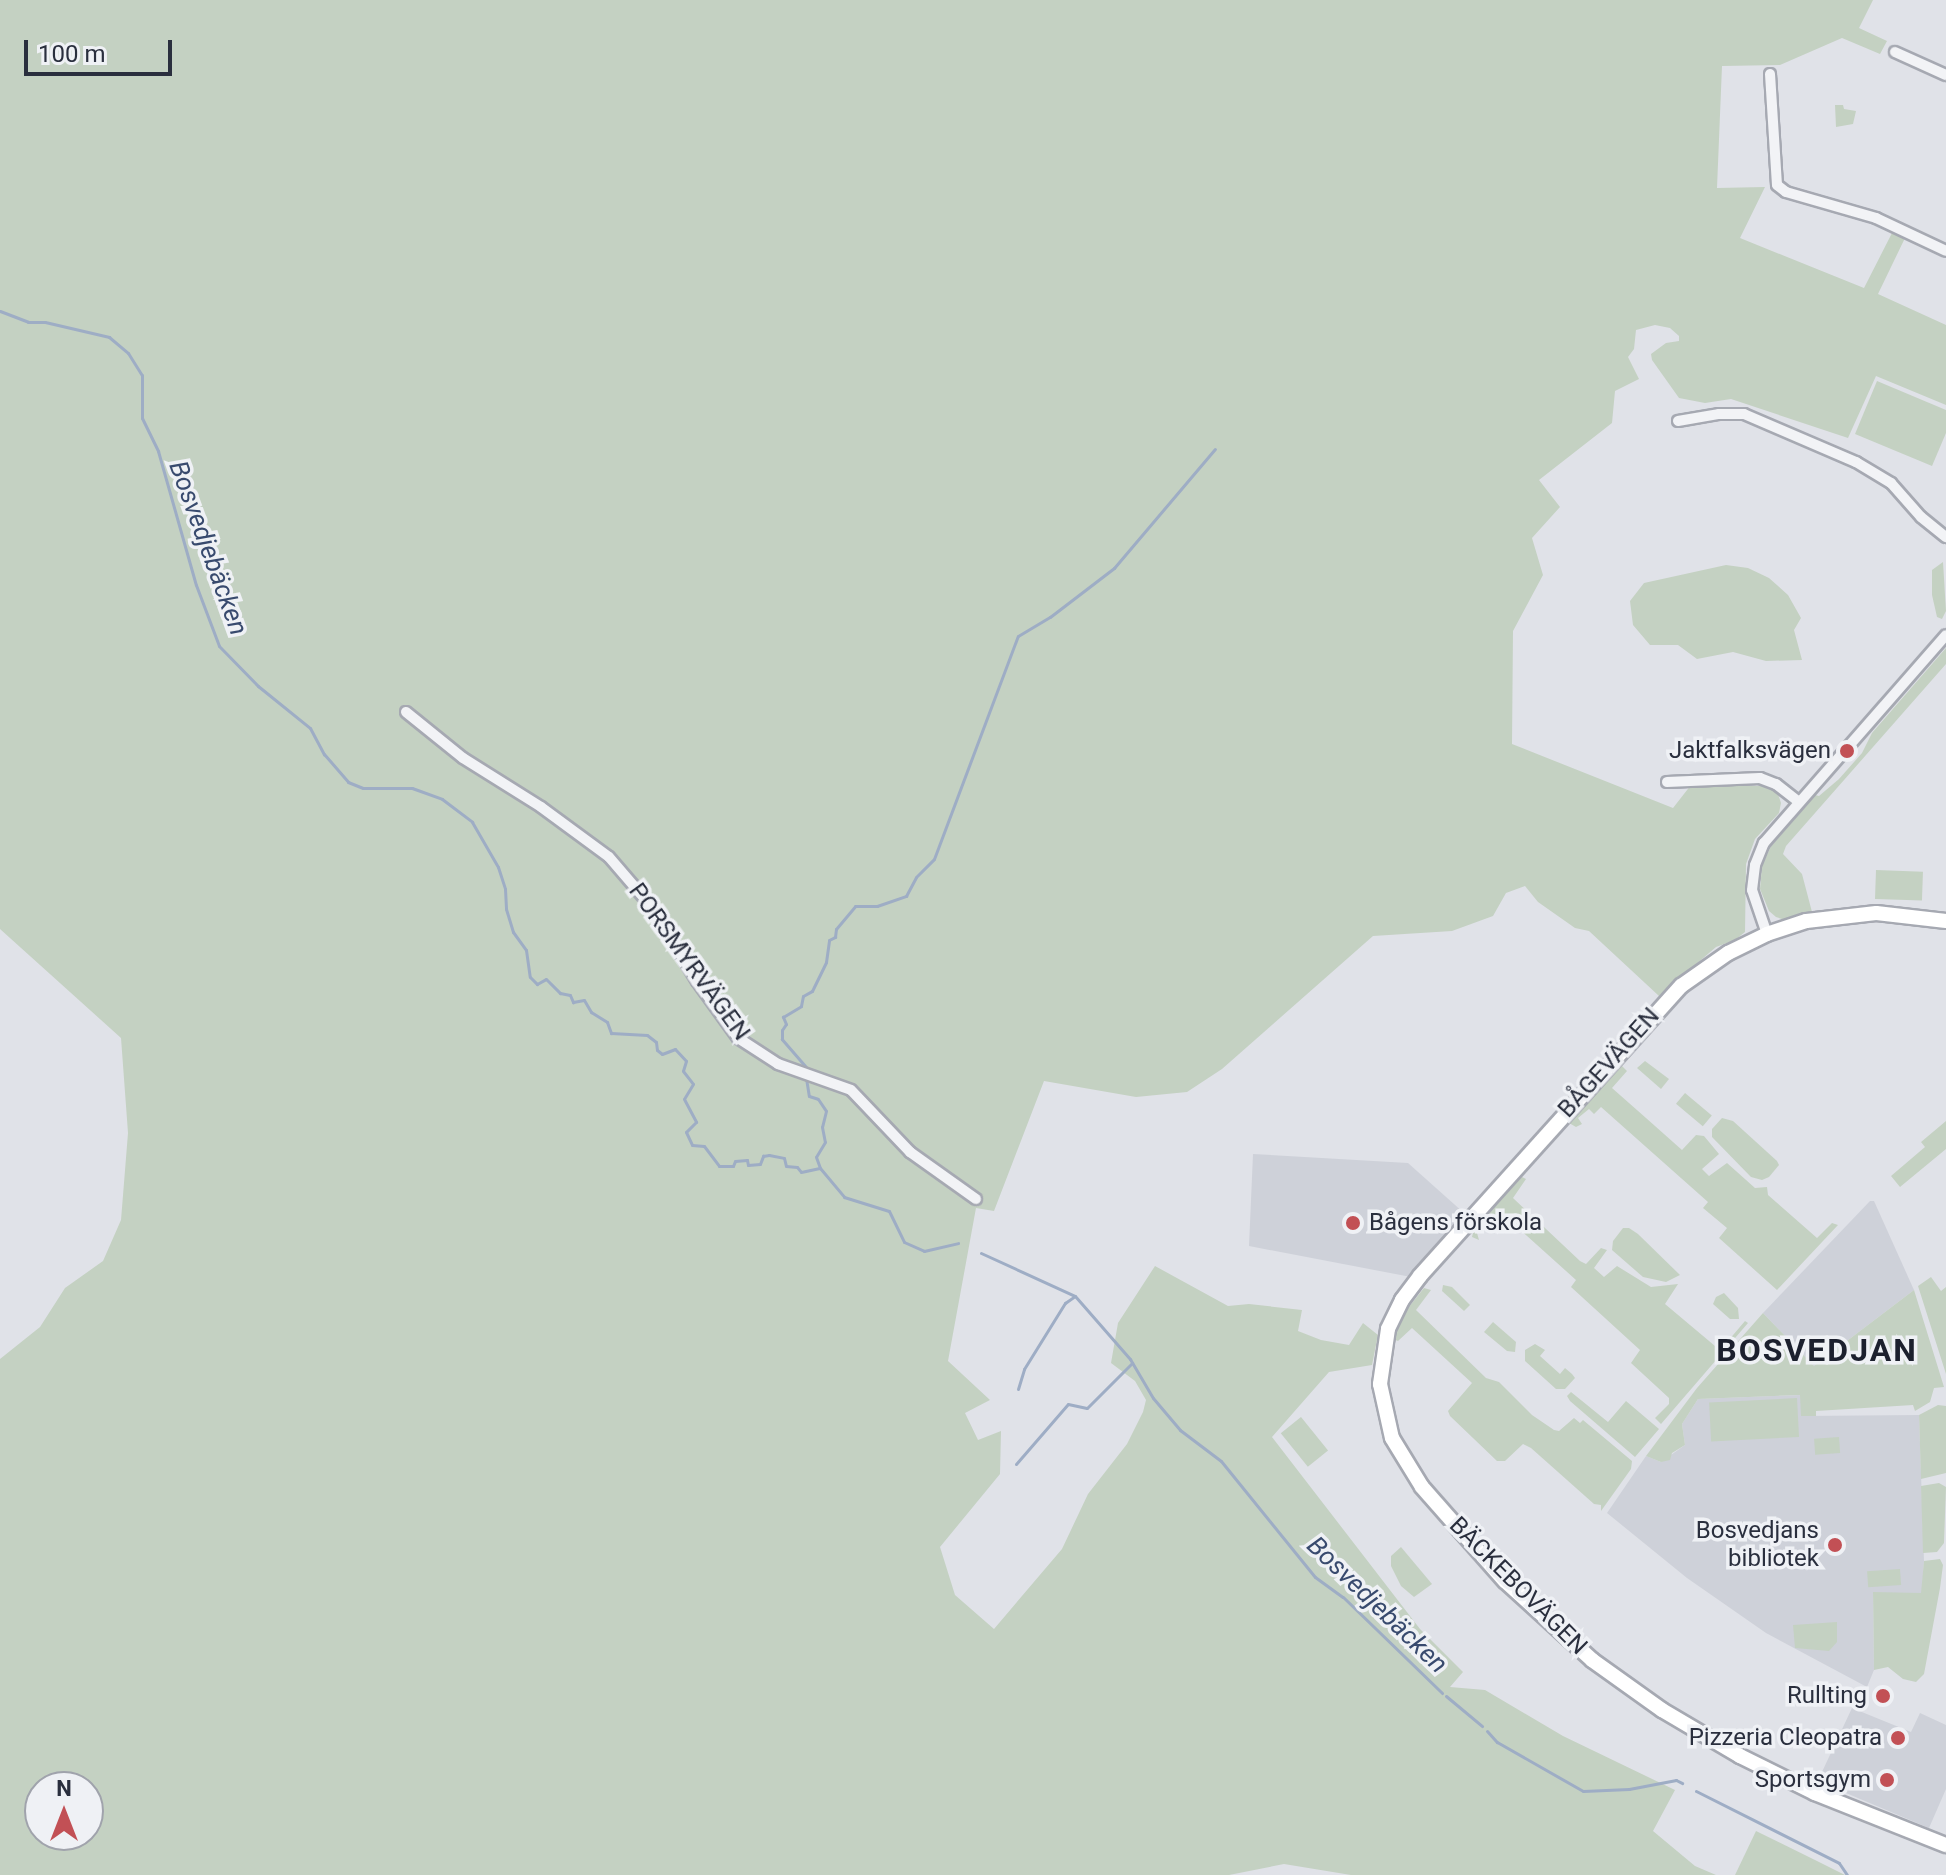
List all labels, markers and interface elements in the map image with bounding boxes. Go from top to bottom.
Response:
scale bar [28,24,176,74]
text: 100 m [38,40,105,68]
water label: Bosvedjebäcken [162,457,254,639]
place label: Jaktfalksvägen [1669,737,1831,765]
marker: Jaktfalksvägen [1838,742,1856,760]
street label: PORSMYRVÄGEN [622,878,756,1046]
street label: BÅGEVÄGEN [1552,1002,1666,1124]
place label: Bågens förskola [1369,1209,1542,1237]
marker: Bågens förskola [1344,1214,1362,1232]
district label: BOSVEDJAN [1716,1331,1918,1369]
street label: BÄCKEBOVÄGEN [1443,1511,1593,1661]
place label: Bosvedjans bibliotek [1696,1517,1819,1573]
water label: Bosvedjebäcken [1300,1530,1454,1680]
marker: Bosvedjans bibliotek [1826,1536,1844,1554]
place label: Rullting [1787,1682,1867,1710]
marker: Rullting [1874,1687,1892,1705]
place label: Pizzeria Cleopatra [1689,1724,1882,1752]
marker: Pizzeria Cleopatra [1889,1729,1907,1747]
place label: Sportsgym [1755,1766,1871,1794]
north arrow [24,1771,104,1851]
marker: Sportsgym [1878,1771,1896,1789]
text: N [56,1776,72,1801]

